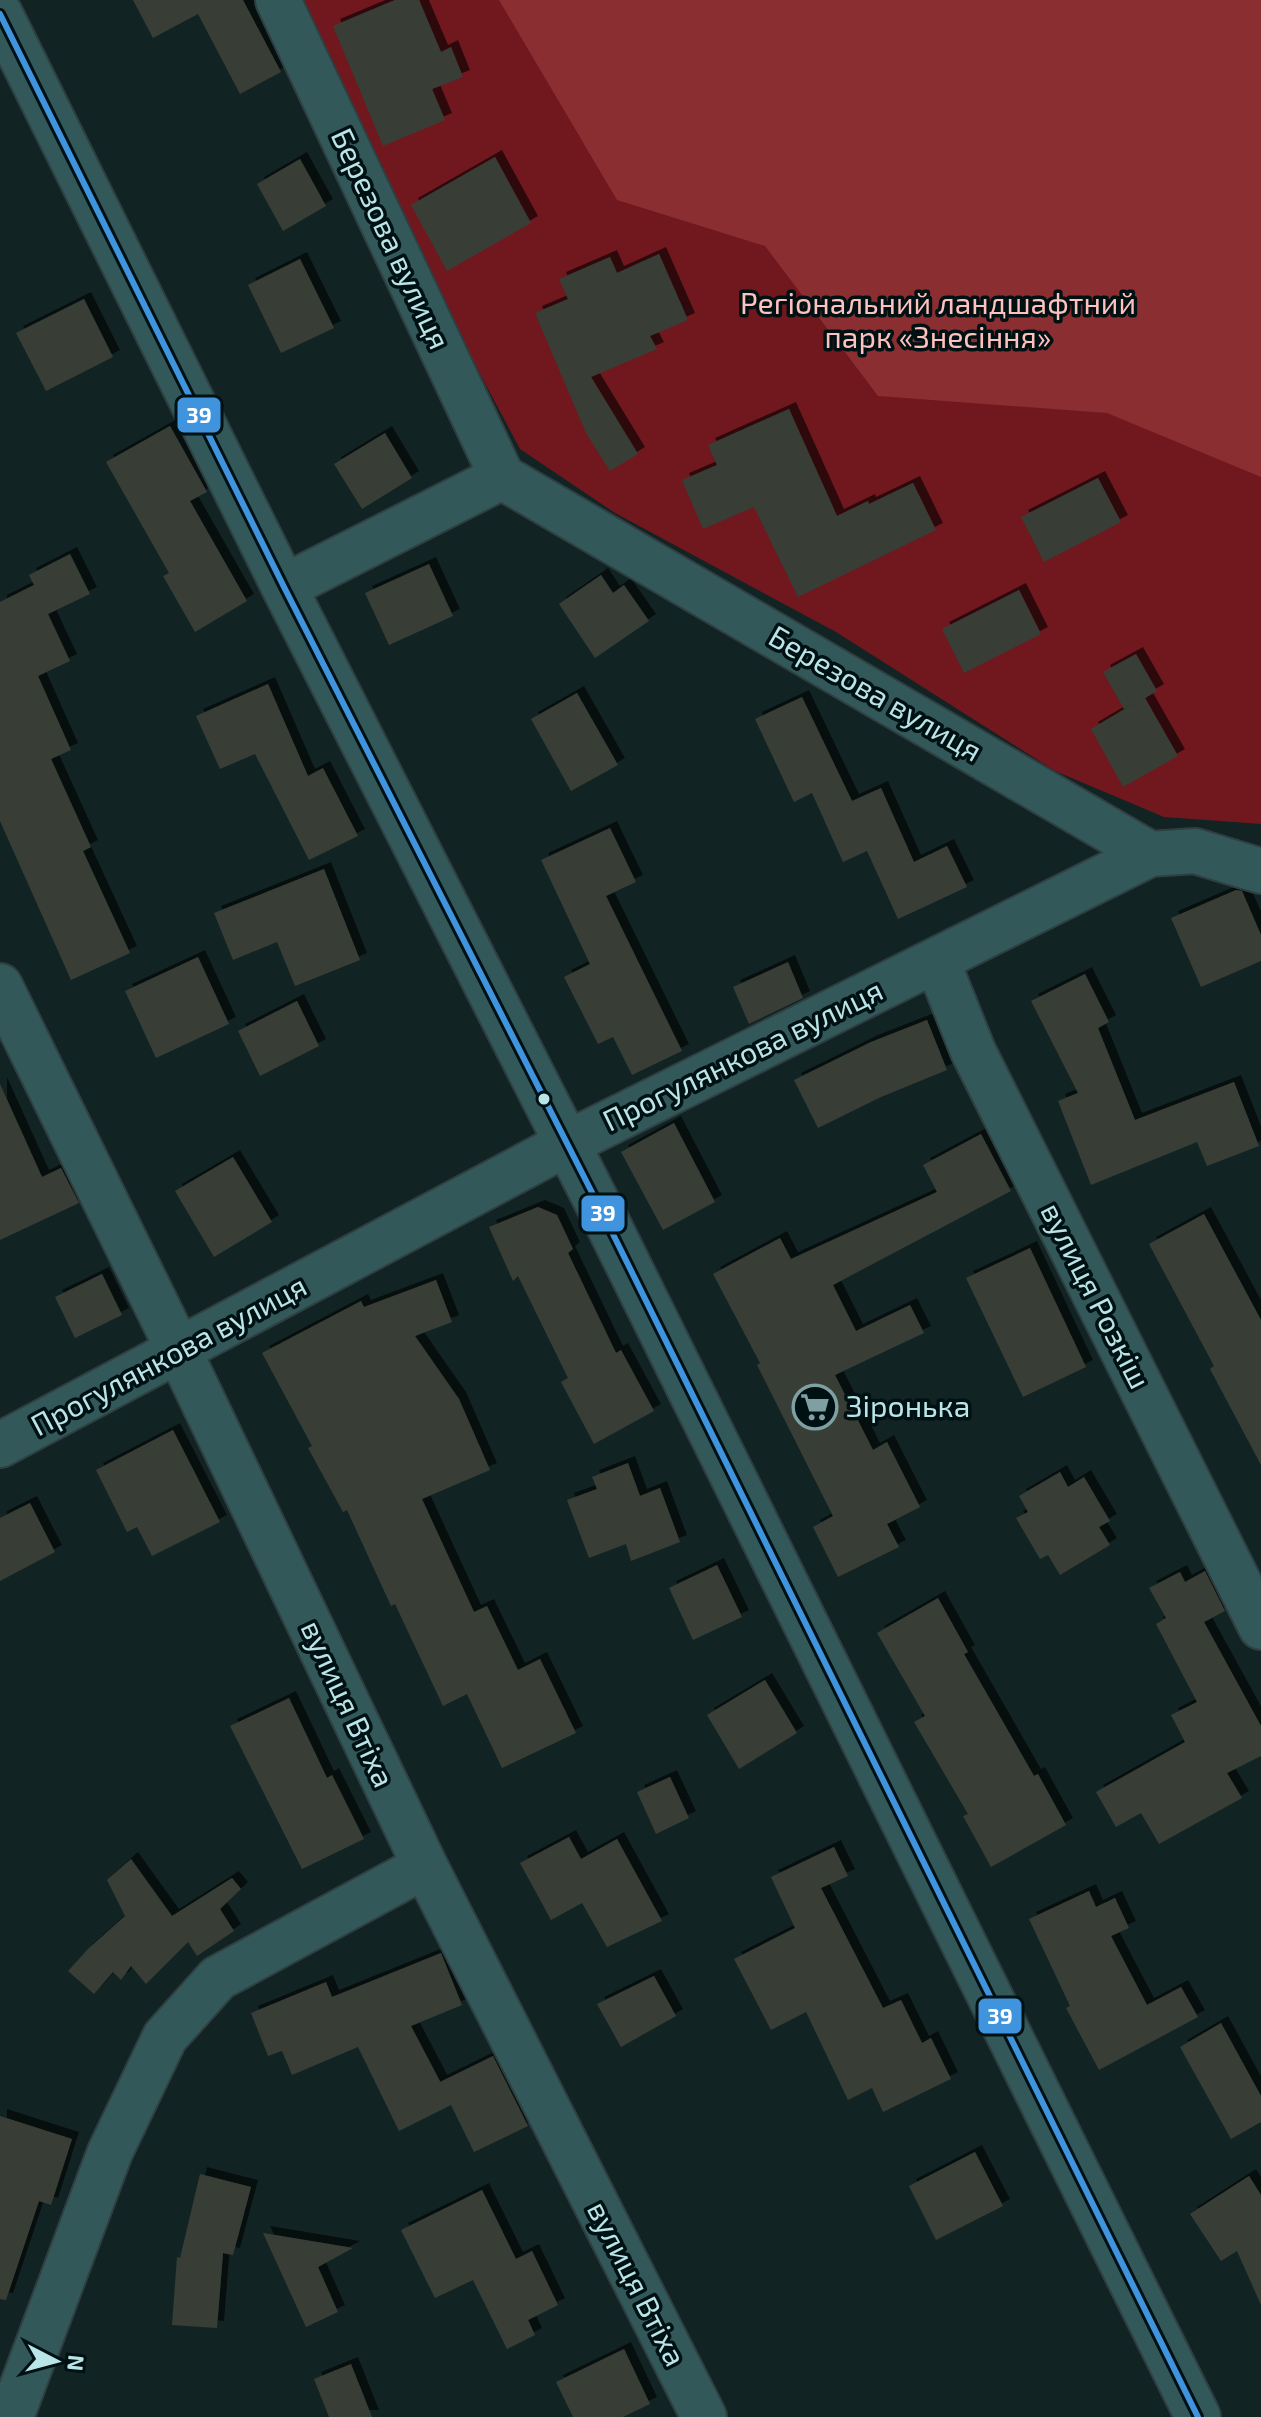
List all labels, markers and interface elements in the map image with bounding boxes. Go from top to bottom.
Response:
street label: Березова вулиця [324,122,459,355]
park label: Регіональний ландшафтний парк «Знесіння» [740,284,1136,354]
line badge: 39 [176,396,222,434]
text: 39 [186,401,212,427]
street label: Березова вулиця [763,617,989,769]
street label: Прогулянкова вулиця [596,971,888,1139]
unlabelled marker [536,1091,552,1107]
line badge: 39 [580,1194,626,1233]
street label: вулиця Розкіш [1034,1196,1159,1395]
text: 39 [590,1199,616,1225]
street label: Прогулянкова вулиця [24,1266,313,1443]
supermarket icon: Зіронька [791,1383,839,1431]
place label: Зіронька [846,1387,970,1423]
street label: вулиця Втіха [294,1614,403,1793]
line badge: 39 [977,1997,1023,2035]
text: 39 [987,2002,1013,2028]
street label: вулиця Втіха [580,2195,695,2372]
north arrow [16,2321,96,2401]
text: N [63,2354,91,2372]

